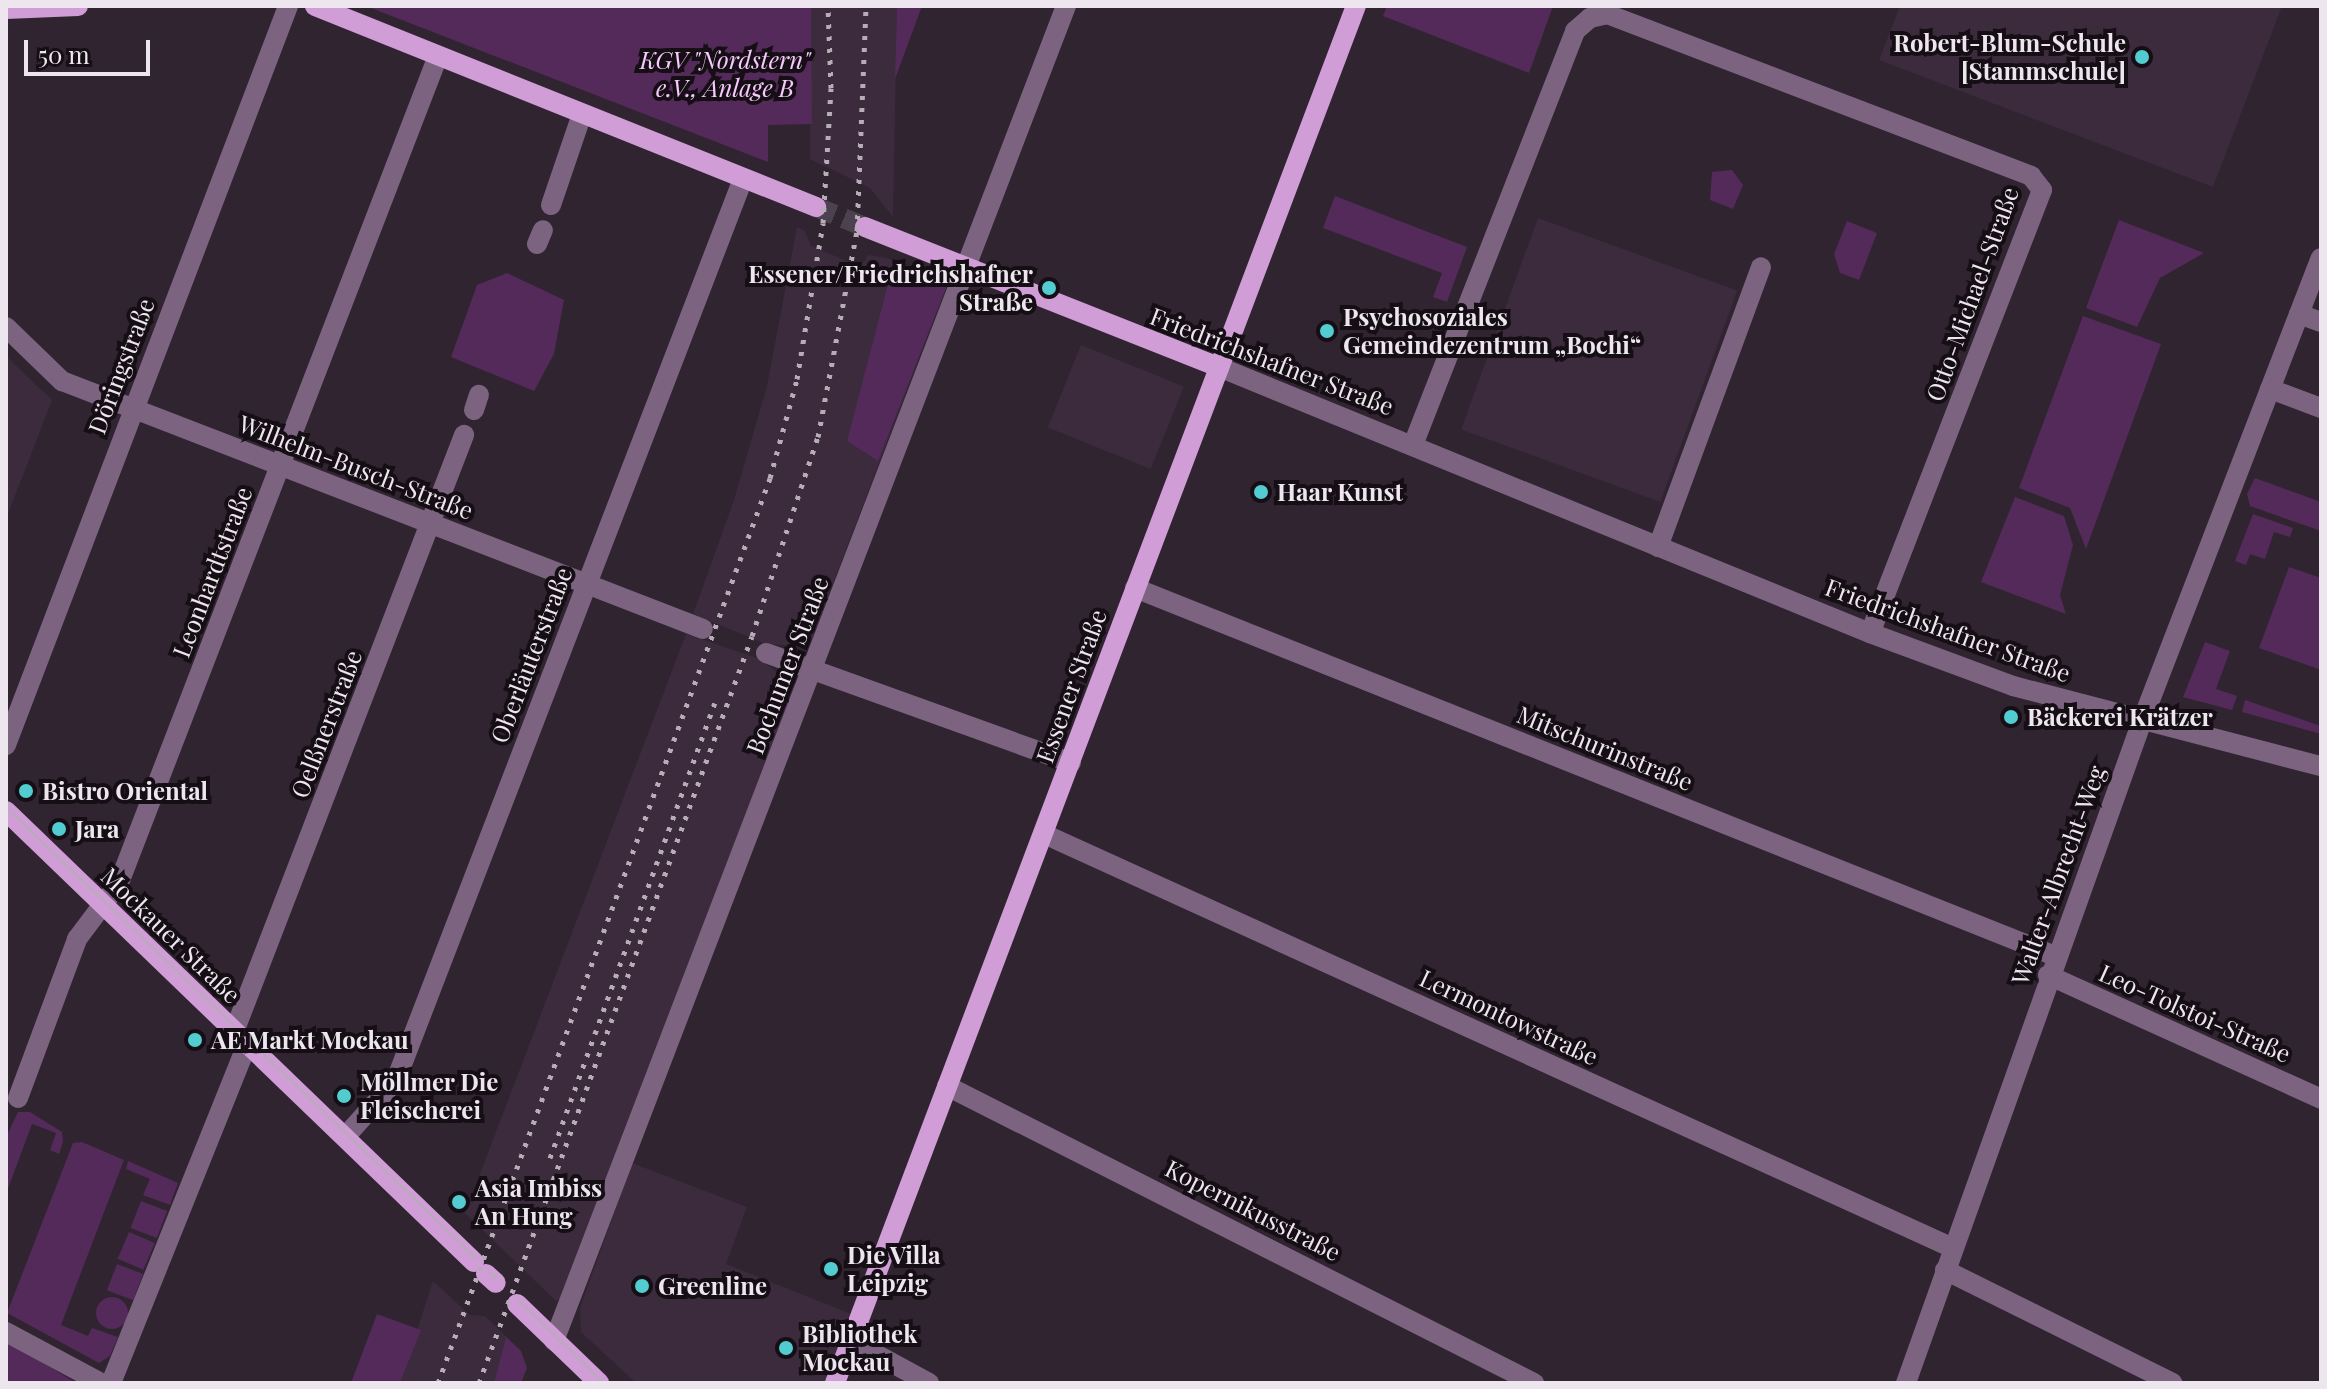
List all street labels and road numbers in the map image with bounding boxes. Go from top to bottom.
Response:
street label: Otto-Michael-Straße [1920,183,2024,405]
street label: Döringstraße [82,294,160,438]
street label: Friedrichshafner Straße [1146,301,1398,421]
street label: Wilhelm-Busch-Straße [235,409,477,525]
street label: Leonhardtstraße [166,483,258,661]
street label: Oberläuterstraße [484,563,578,747]
street label: Bochumer Straße [740,572,834,758]
street label: Friedrichshafner Straße [1821,572,2075,688]
street label: Essener Straße [1030,605,1112,767]
street label: Oelßnerstraße [285,646,367,802]
street label: Mitschurinstraße [1513,700,1697,796]
street label: Walter-Albrecht-Weg [2005,762,2111,988]
street label: Mockauer Straße [95,861,247,1009]
street label: Leo-Tolstoi-Straße [2095,958,2295,1068]
street label: Lermontowstraße [1415,963,1603,1071]
street label: Kopernikusstraße [1161,1153,1345,1267]

